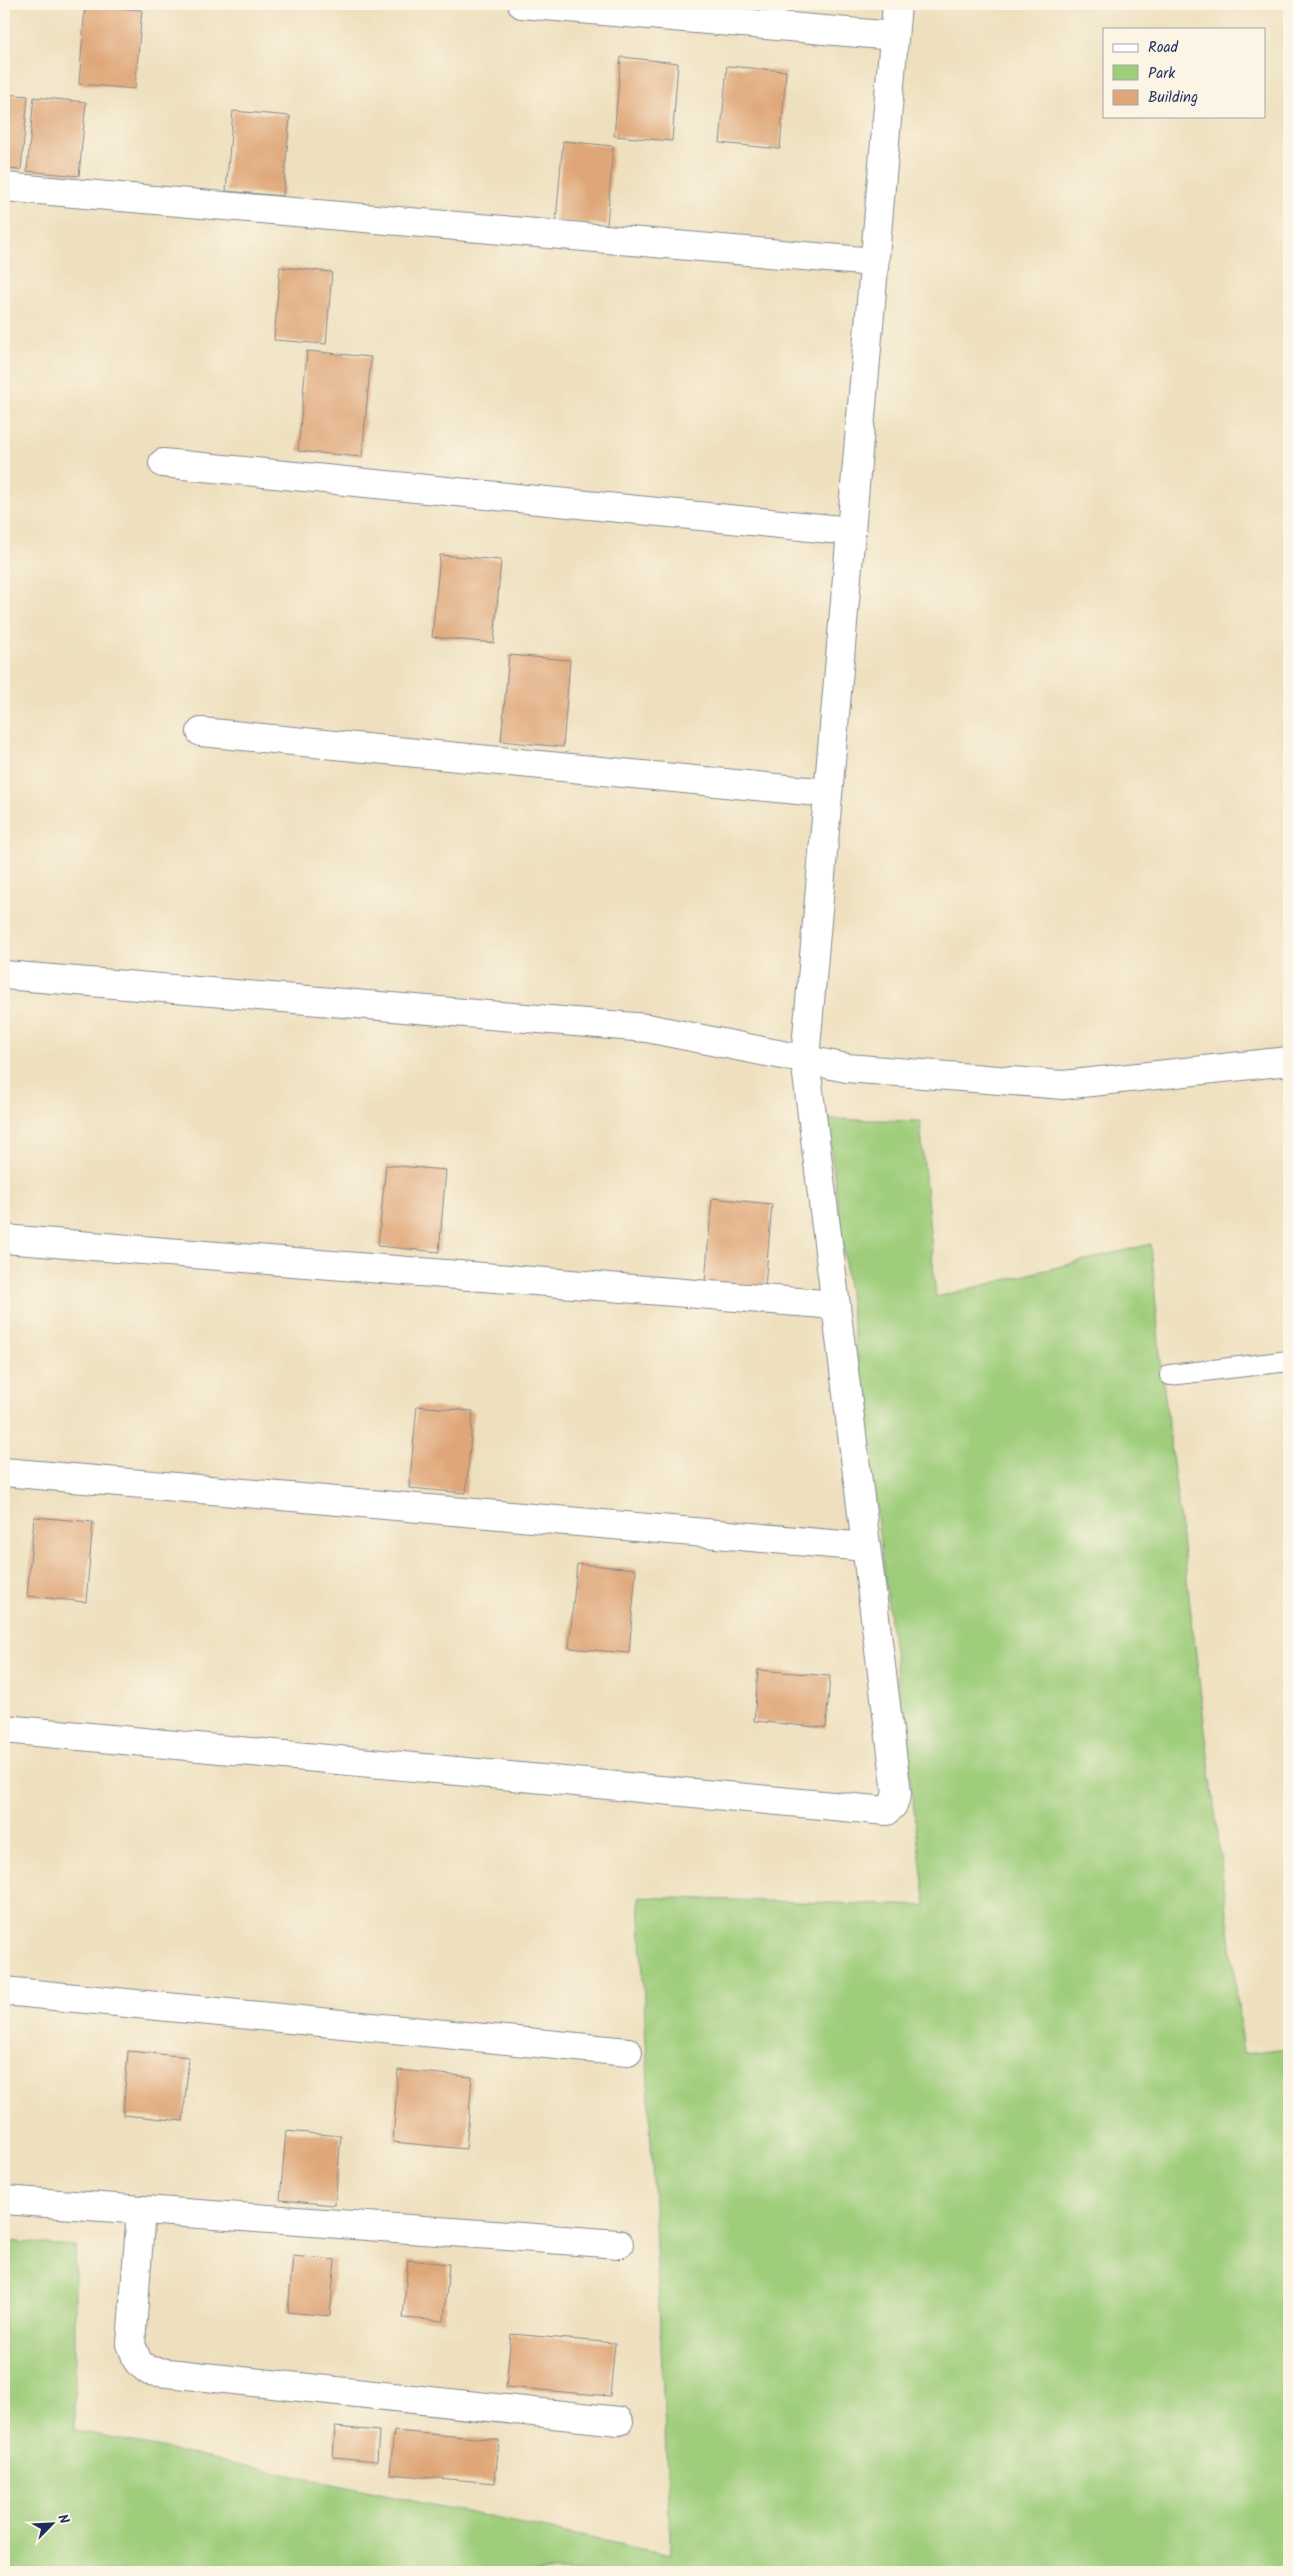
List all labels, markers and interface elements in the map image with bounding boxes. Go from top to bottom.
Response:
legend [1103,28,1266,118]
text: Road [1148,36,1179,60]
text: Park [1148,62,1176,86]
text: Building [1148,86,1198,110]
north arrow [28,2498,78,2548]
text: N [51,2511,75,2528]

